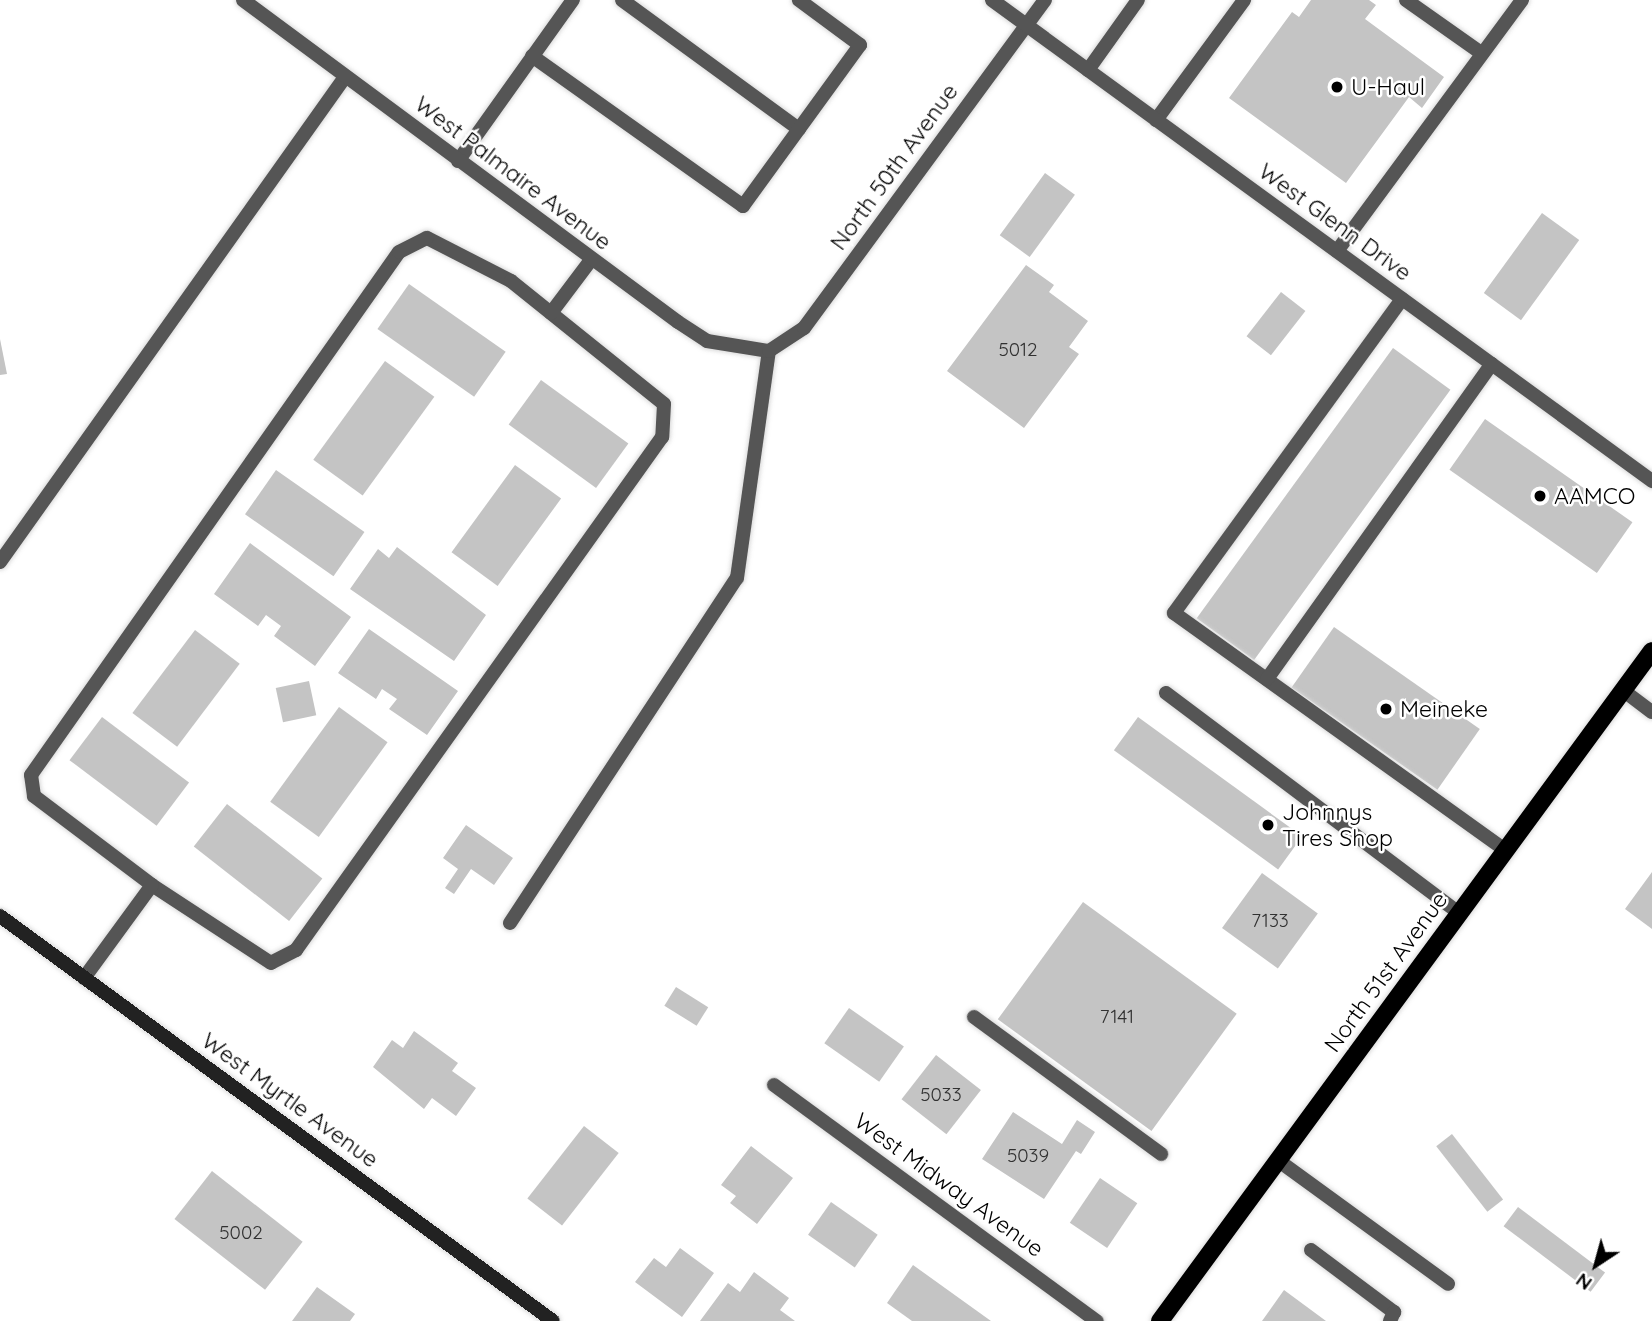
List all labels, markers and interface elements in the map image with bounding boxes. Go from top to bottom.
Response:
place label: U-Haul [1351,73,1425,101]
street label: North 50th Avenue [824,79,964,255]
marker: U-Haul [1329,79,1345,95]
street label: West Palmaire Avenue [409,90,617,256]
street label: West Glenn Drive [1253,157,1417,287]
house number: 5012 [998,339,1038,361]
place label: AAMCO [1554,482,1635,510]
marker: AAMCO [1532,488,1548,504]
place label: Meineke [1400,695,1488,723]
marker: Meineke [1378,701,1394,717]
place label: Johnnys Tires Shop [1282,798,1393,852]
marker: Johnnys Tires Shop [1260,817,1276,833]
street label: North 51st Avenue [1319,887,1453,1057]
house number: 7133 [1251,910,1289,932]
house number: 7141 [1100,1006,1134,1028]
street label: West Myrtle Avenue [196,1027,384,1173]
house number: 5033 [920,1084,962,1106]
street label: West Midway Avenue [849,1107,1049,1263]
house number: 5039 [1007,1145,1049,1167]
house number: 5002 [219,1222,263,1244]
north arrow [1561,1230,1631,1300]
text: N [1571,1268,1596,1296]

